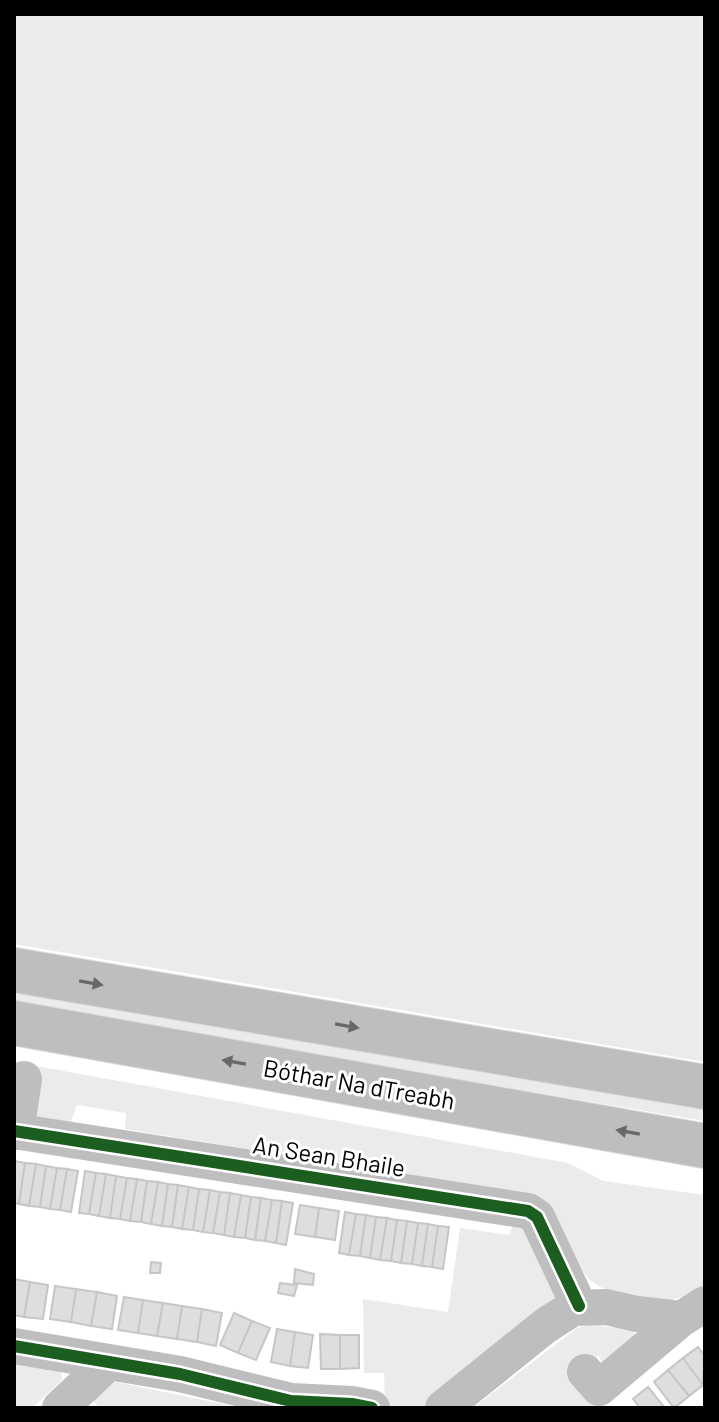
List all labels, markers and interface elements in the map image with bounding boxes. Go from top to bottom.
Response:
one-way arrow [79,977,104,990]
one-way arrow [335,1021,360,1033]
street label: Bóthar Na dTreabh [261,1052,457,1115]
one-way arrow [222,1056,247,1068]
one-way arrow [615,1126,640,1138]
street label: An Sean Bhaile [251,1129,407,1182]

